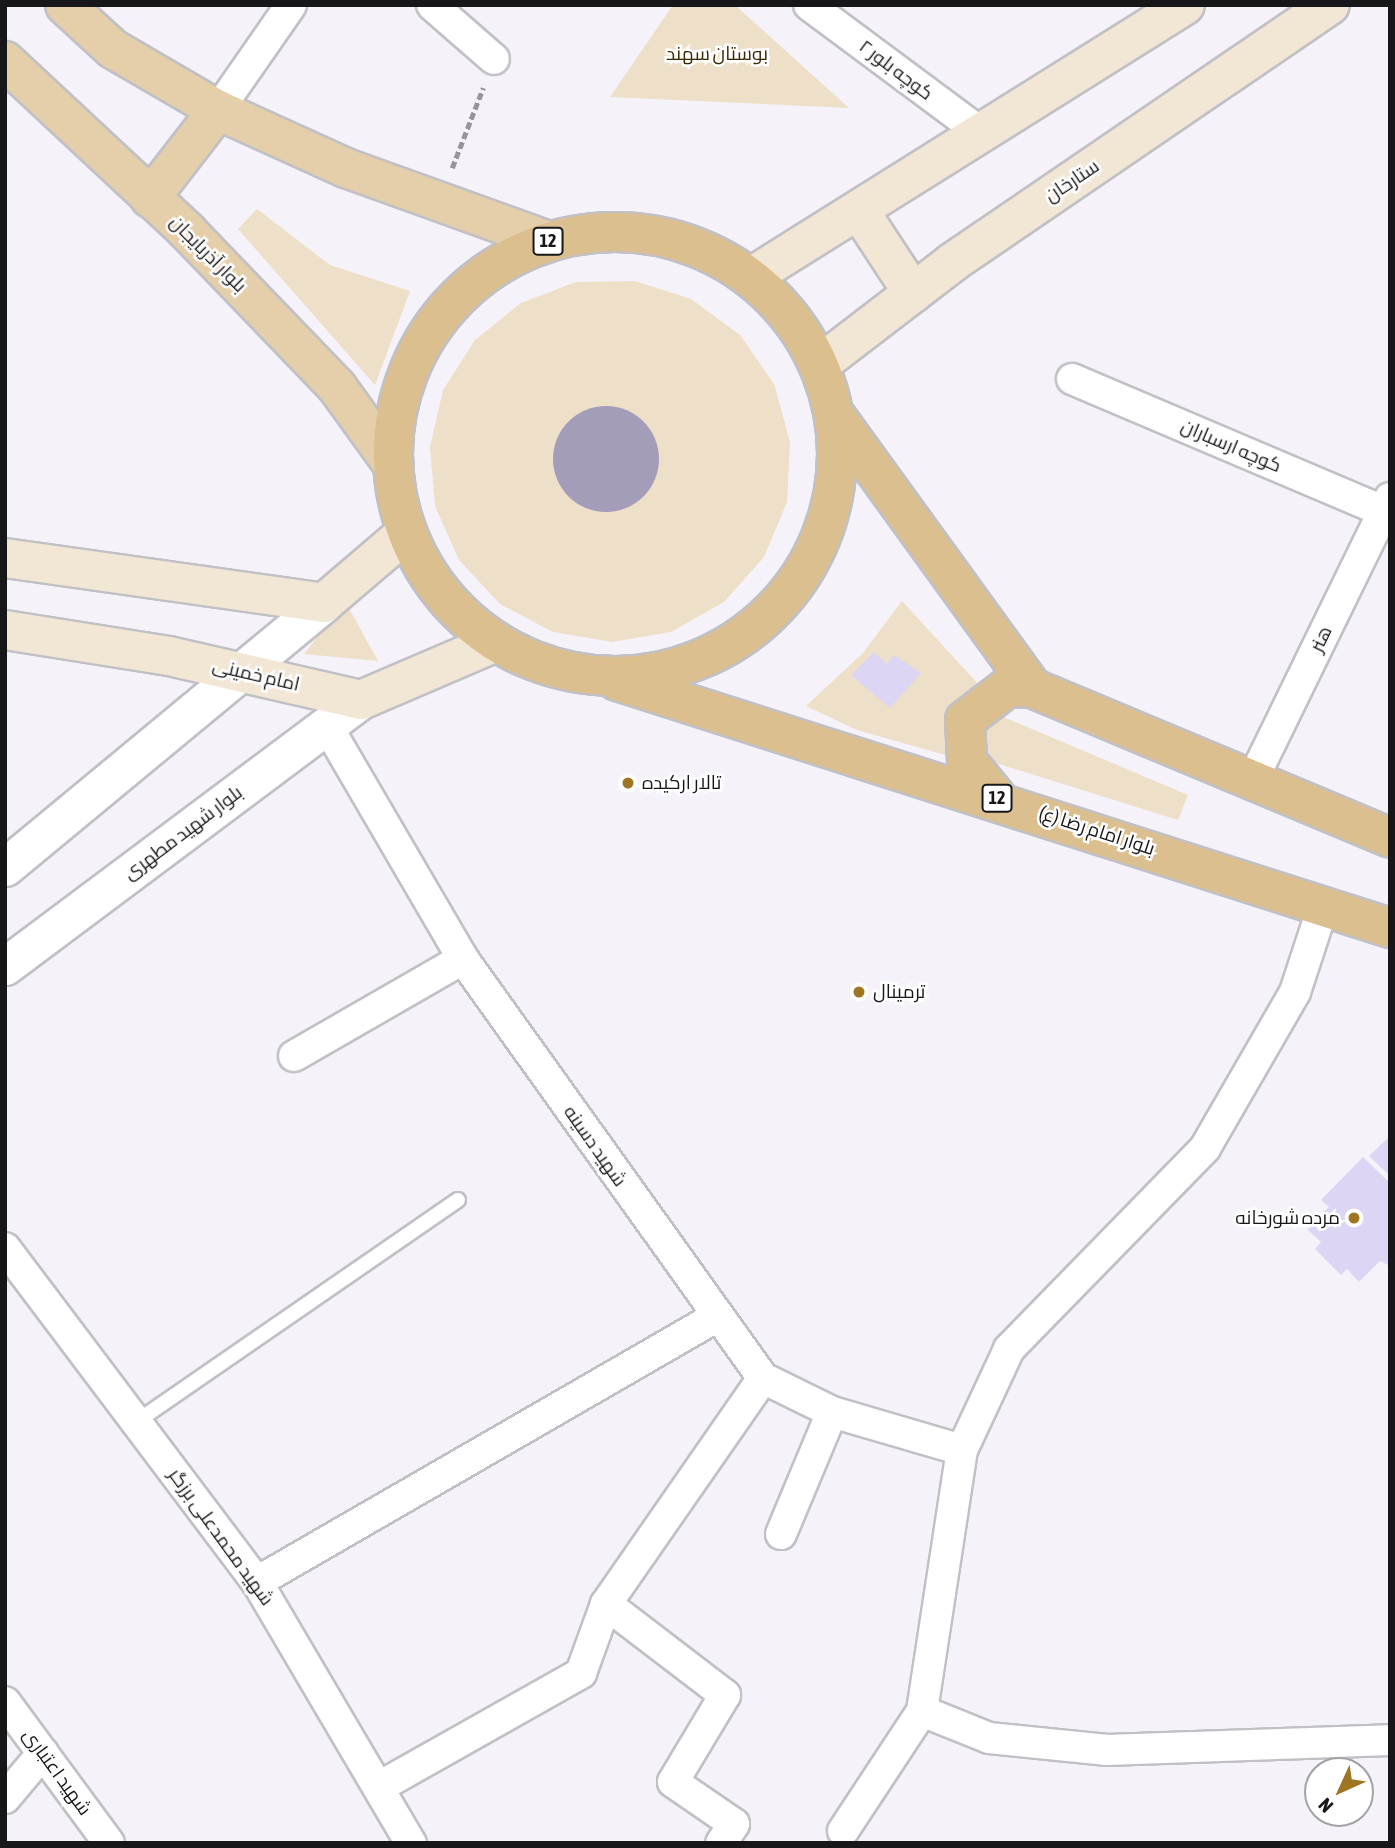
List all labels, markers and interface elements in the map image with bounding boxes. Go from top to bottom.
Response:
street label: کوچه بلور ۲ [855,35,937,105]
park label: بوستان سهند [666,43,768,65]
street label: ستارخان [1040,155,1104,207]
street label: بلوار آذربایجان [165,211,251,297]
road number: 12 [532,227,564,256]
street label: کوچه ارسباران [1177,415,1285,477]
street label: هنر [1305,622,1337,656]
street label: امام خمینی [210,654,302,696]
place label: تالار ارکیده [642,772,721,794]
marker: تالار ارکیده [620,775,636,791]
street label: بلوار شهید مطهری [119,781,247,885]
road number: 12 [981,784,1013,812]
street label: بلوار امام رضا (ع) [1036,802,1158,860]
place label: ترمینال [873,981,925,1003]
marker: ترمینال [851,984,867,1000]
street label: شهید دسینه [559,1101,631,1191]
place label: مرده شورخانه [1235,1207,1340,1229]
marker: مرده شورخانه [1346,1210,1362,1226]
street label: شهید محمدعلی برزگر [164,1464,278,1610]
street label: شهید اعتباری [18,1724,96,1820]
north arrow [1304,1757,1374,1827]
text: N [1314,1794,1337,1817]

